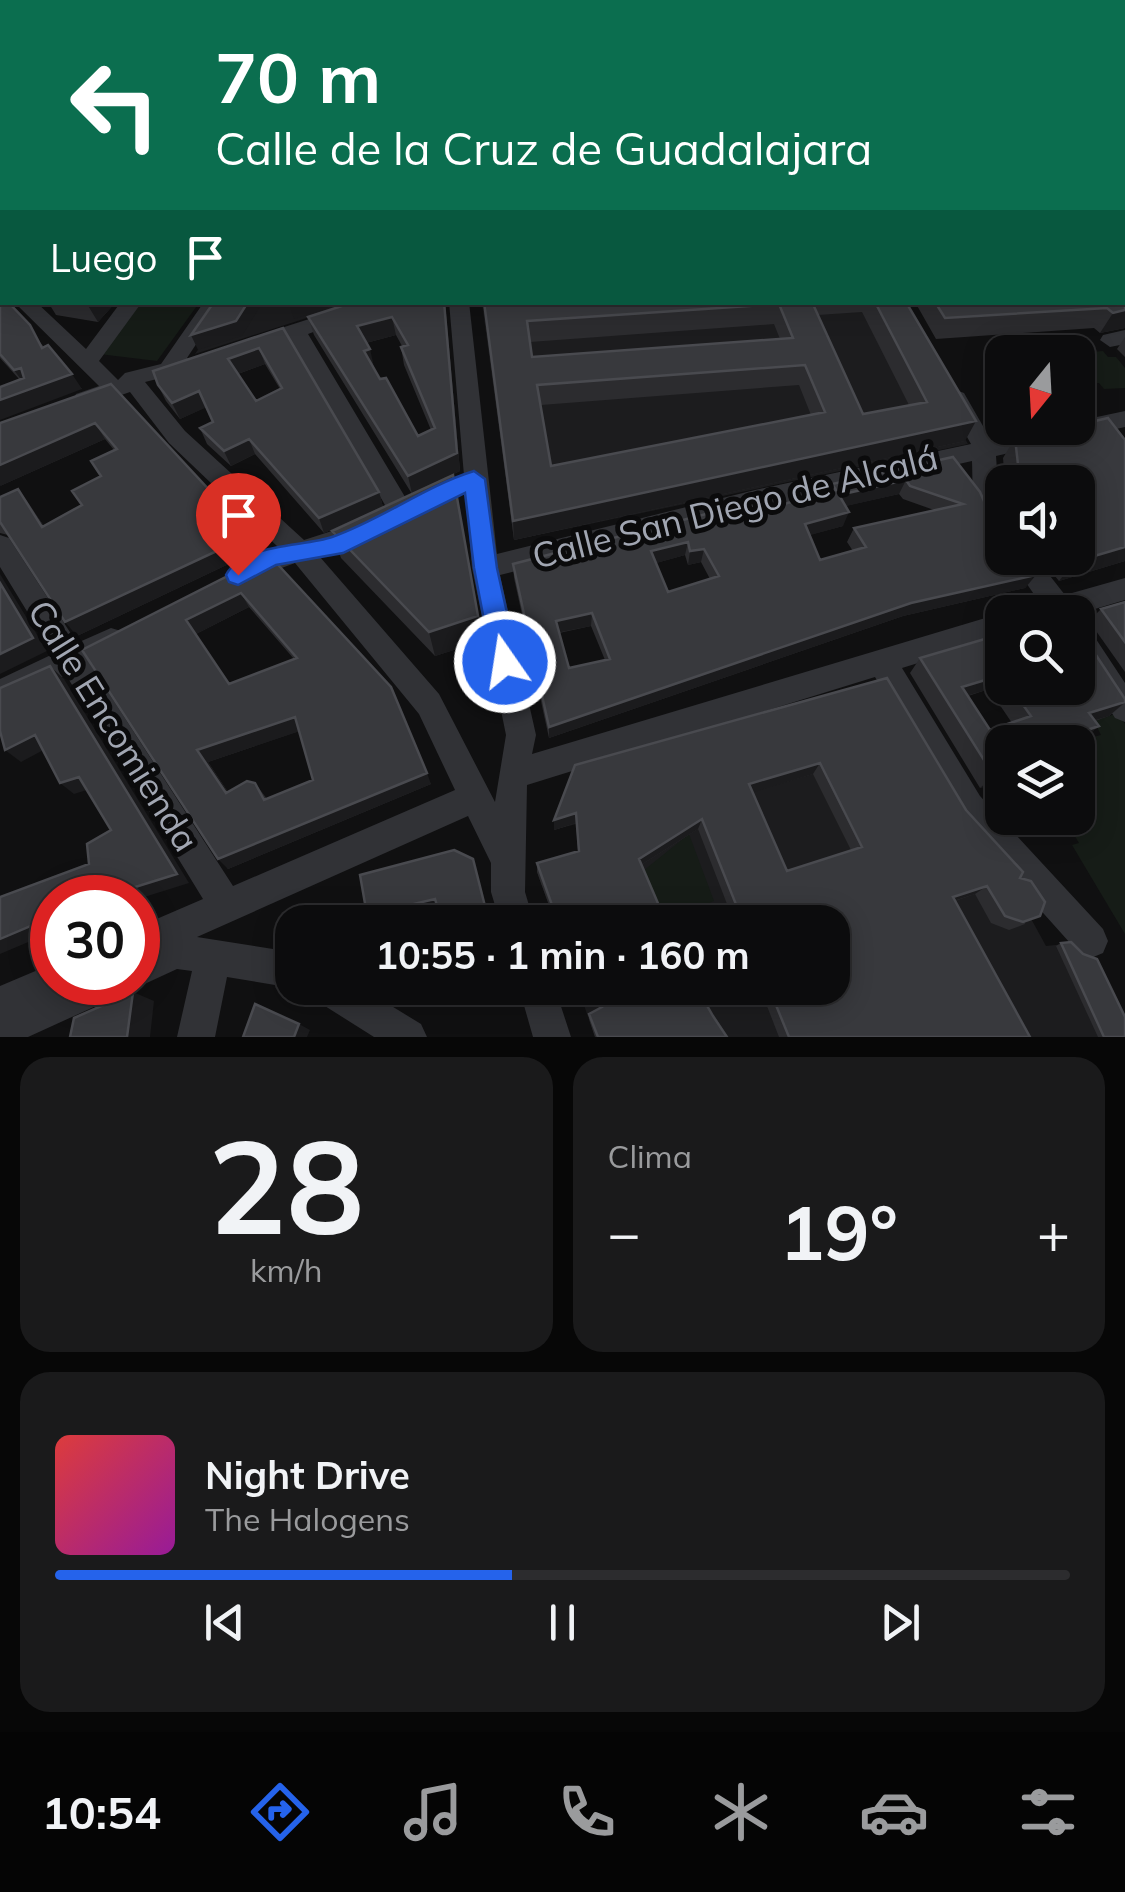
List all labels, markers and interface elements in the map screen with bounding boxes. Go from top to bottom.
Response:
text: 70 m [215,33,381,121]
icon: left [50,40,180,170]
text: Calle de la Cruz de Guadalajara [215,120,872,176]
icon: arrive [178,230,233,285]
text: Luego [50,234,158,282]
north arrow [985,335,1095,445]
map controls [985,335,1095,835]
street label: Calle San Diego de Alcalá [528,434,942,578]
button: sound [985,465,1095,575]
pin [196,473,281,576]
icon: arrive [211,488,266,543]
street label: Calle Encomienda [19,592,209,859]
button: search [985,595,1095,705]
position arrow [453,610,557,714]
button: layers [985,725,1095,835]
speed limit sign: 30 [30,875,160,1005]
text: 10:55 · 1 min · 160 m [375,931,750,979]
text: 28 [208,1103,364,1267]
text: Clima [608,1136,692,1176]
text: 19° [780,1185,898,1279]
text: − [608,1198,641,1267]
text: + [1037,1198,1070,1267]
text: km/h [250,1250,322,1290]
text: Night Drive [205,1451,410,1499]
text: The Halogens [205,1499,410,1539]
icon: previous [197,1595,252,1650]
icon: pause [535,1595,590,1650]
icon: next [873,1595,928,1650]
icon: directions [245,1777,315,1847]
icon: music [398,1777,468,1847]
icon: phone [552,1777,622,1847]
icon: climate [706,1777,776,1847]
icon: car [859,1777,929,1847]
icon: filters [1013,1777,1083,1847]
text: 10:54 [42,1784,161,1840]

